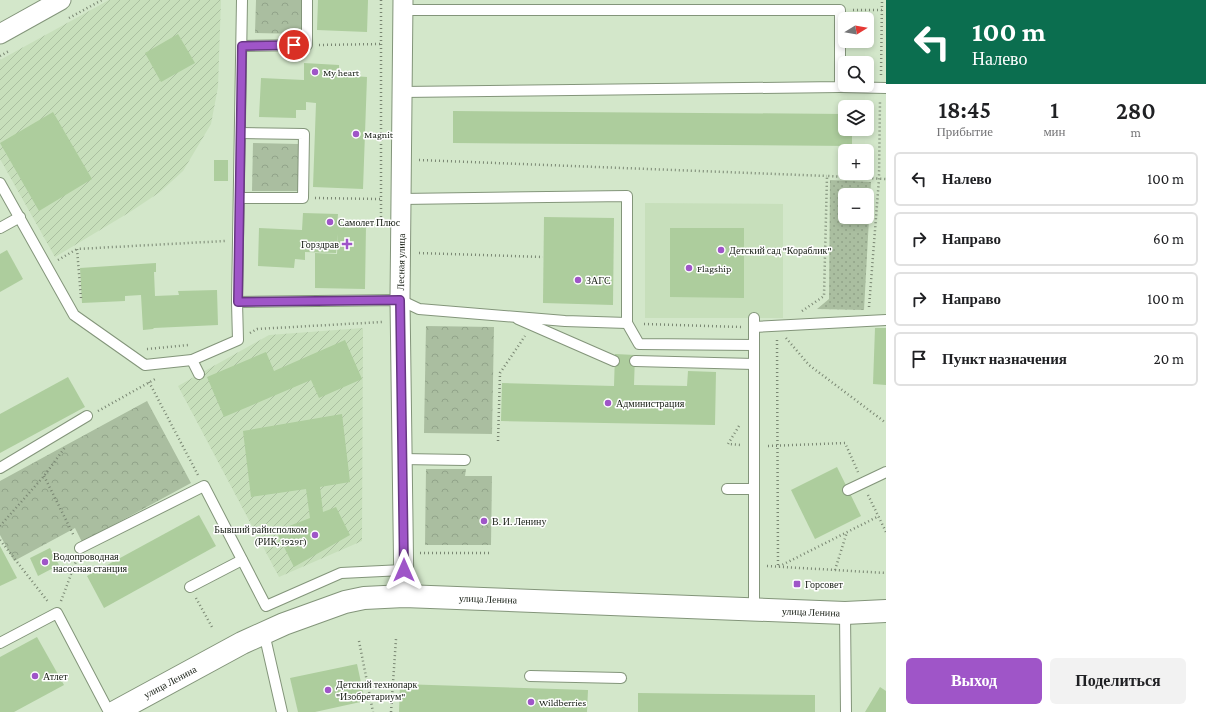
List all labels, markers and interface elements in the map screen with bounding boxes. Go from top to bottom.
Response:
north arrow [838,12,874,48]
map controls [838,12,874,224]
icon: left [906,16,958,68]
text: 100 m [972,16,1046,47]
pin [277,28,311,62]
icon: arrive [283,34,305,56]
text: Налево [972,49,1028,69]
button: search [838,56,874,92]
marker: My heart [310,67,320,77]
place label: My heart [323,67,360,78]
text: 18:45 [938,96,991,123]
text: 1 [1050,96,1059,123]
text: 280 [1116,97,1156,124]
button: layers [838,100,874,136]
text: Прибытие [936,124,993,139]
text: мин [1043,124,1066,139]
text: m [1131,125,1141,140]
marker: Magnit [351,129,361,139]
place label: Magnit [364,129,394,140]
button: + [838,144,874,180]
icon: left [908,168,930,190]
text: Налево [942,171,992,187]
text: 100 m [1147,171,1184,187]
button: − [838,188,874,224]
marker: Самолет Плюс [325,217,335,227]
place label: Самолет Плюс [338,217,401,228]
icon: right [908,228,930,250]
text: Направо [942,231,1001,247]
text: 60 m [1153,231,1184,247]
street label: Лесная улица [395,233,407,290]
place label: Горздрав [301,239,339,250]
marker: Горздрав [342,239,352,249]
marker: Детский сад "Кораблик" [716,245,726,255]
place label: Детский сад "Кораблик" [729,245,832,256]
marker: Flagship [684,263,694,273]
place label: Flagship [697,263,731,274]
marker: ЗАГС [573,275,583,285]
place label: ЗАГС [586,275,611,286]
icon: right [908,288,930,310]
text: Направо [942,291,1001,307]
text: 100 m [1147,291,1184,307]
icon: arrive [908,348,930,370]
text: Пункт назначения [942,351,1067,367]
text: 20 m [1154,351,1184,367]
marker: Администрация [603,398,613,408]
place label: Администрация [616,398,685,409]
marker: В. И. Ленину [479,516,489,526]
place label: В. И. Ленину [492,516,546,527]
place label: Бывший райисполком (РИК, 1929г) [214,524,308,548]
marker: Бывший райисполком (РИК, 1929г) [310,530,320,540]
position arrow [383,549,425,591]
place label: Водопроводная насосная станция [53,551,128,574]
marker: Водопроводная насосная станция [40,557,50,567]
marker: Горсовет [792,579,802,589]
place label: Горсовет [805,579,843,590]
street label: улица Ленина [459,592,518,606]
street label: улица Ленина [782,605,841,619]
button: Выход [906,658,1042,704]
button: Поделиться [1050,658,1186,704]
street label: улица Ленина [142,663,199,701]
marker: Атлет [30,671,40,681]
place label: Атлет [43,671,68,682]
place label: Детский технопарк "Изобретариум" [336,679,418,702]
marker: Детский технопарк "Изобретариум" [323,685,333,695]
marker: Wildberries [526,697,536,707]
place label: Wildberries [539,697,586,708]

